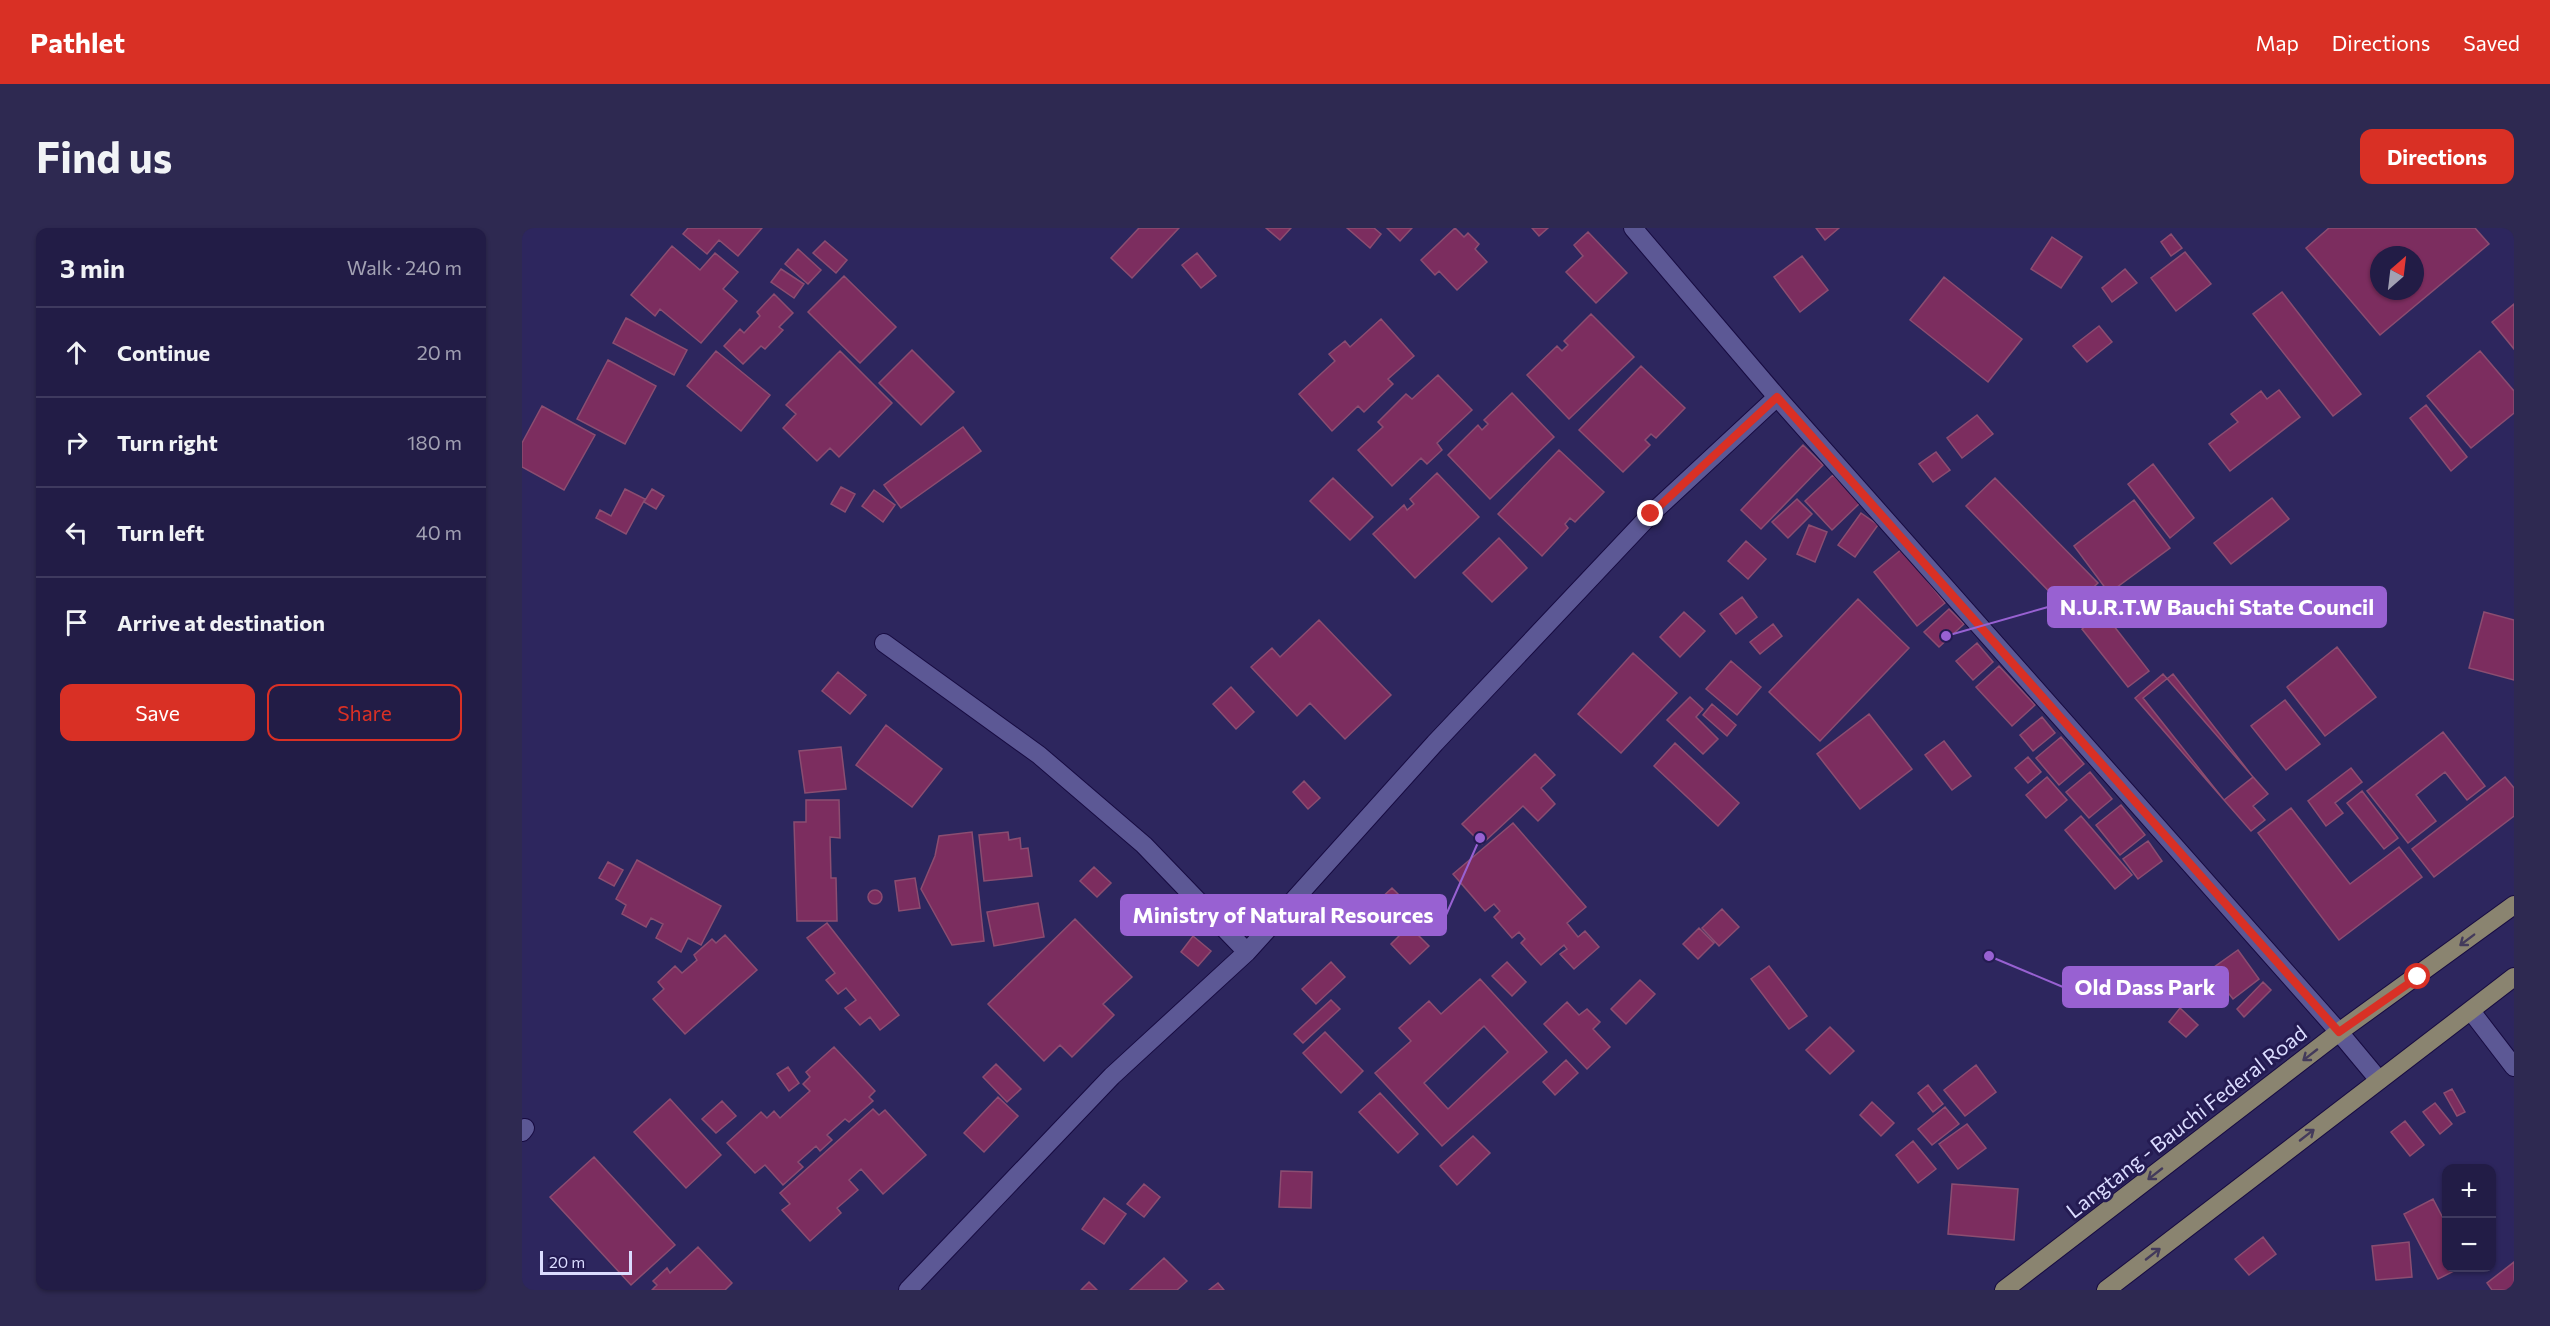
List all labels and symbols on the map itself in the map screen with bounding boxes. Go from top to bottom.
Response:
north arrow [2370,246,2424,300]
route end [1637,500,1663,526]
callout: N.U.R.T.W Bauchi State Council [2048,587,2386,627]
text: N.U.R.T.W Bauchi State Council [2060,593,2374,620]
callout: Ministry of Natural Resources [1121,895,1446,935]
text: Ministry of Natural Resources [1132,901,1434,928]
one-way arrow [2460,934,2476,946]
route start [2404,963,2430,989]
callout: Old Dass Park [2063,967,2228,1007]
text: Old Dass Park [2075,973,2216,1000]
street label: Langtang - Bauchi Federal Road [2061,1019,2311,1223]
one-way arrow [2302,1048,2318,1061]
one-way arrow [2299,1129,2315,1142]
one-way arrow [2147,1167,2163,1180]
scale bar [540,1248,632,1276]
one-way arrow [2144,1248,2160,1261]

